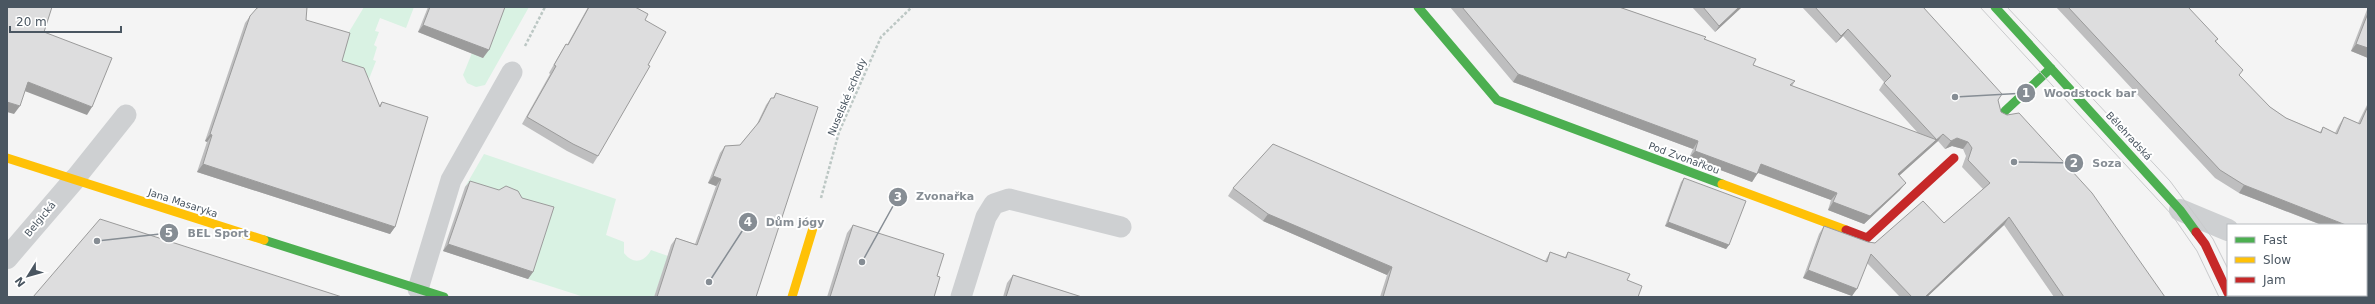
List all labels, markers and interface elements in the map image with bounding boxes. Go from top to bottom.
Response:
scale bar [10,8,121,34]
text: 20 m [16,15,47,29]
street label: Nuselské schody [826,56,868,138]
callout: Woodstock bar [2016,81,2144,104]
text: 1 [2022,86,2030,100]
text: Woodstock bar [2044,87,2137,100]
street label: Bělehradská [2104,110,2154,162]
street label: Pod Zvonařkou [1647,140,1721,176]
callout: Soza [2064,151,2130,174]
text: 2 [2070,156,2078,170]
text: Soza [2092,157,2122,170]
callout: Zvonařka [888,185,983,208]
street label: Jana Masaryka [146,186,219,219]
text: 3 [894,190,902,204]
text: Zvonařka [916,190,974,203]
street label: Belgická [22,199,58,239]
callout: Dům jógy [738,210,833,233]
text: 4 [744,215,752,229]
text: Dům jógy [766,216,824,229]
callout: BEL Sport [159,222,256,245]
legend [2227,224,2367,296]
text: 5 [165,226,173,240]
text: BEL Sport [188,227,248,240]
text: Fast [2263,233,2287,247]
text: Slow [2263,253,2291,267]
north arrow [8,256,48,296]
text: Jam [2262,273,2286,287]
text: N [12,274,28,289]

